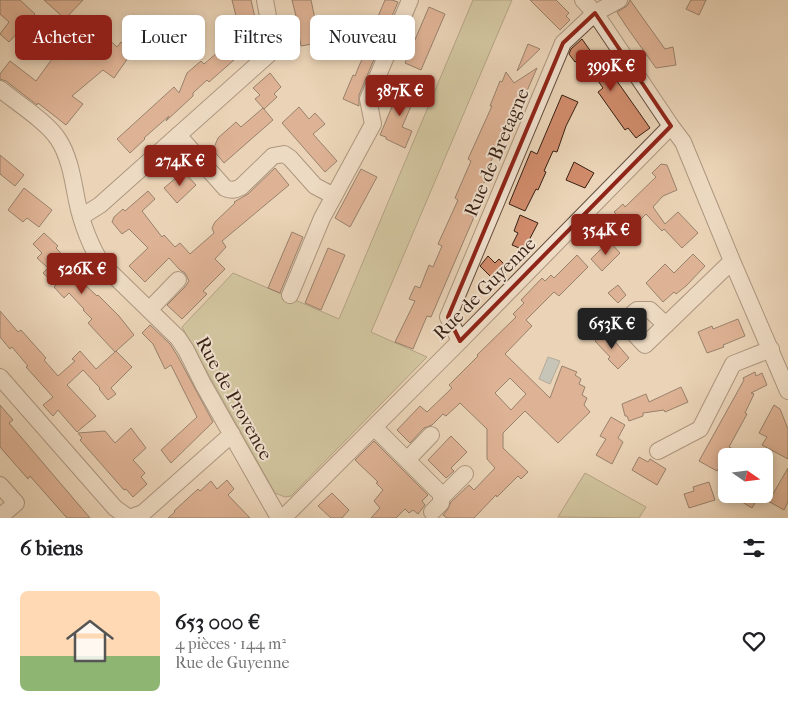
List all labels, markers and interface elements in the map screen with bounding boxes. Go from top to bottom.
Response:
chip: Acheter [15,15,112,60]
chip: Louer [122,15,205,60]
chip: Filtres [215,15,300,60]
chip: Nouveau [310,15,415,60]
pin: 399K € [570,49,652,92]
text: 399K € [587,56,635,75]
pin: 387K € [359,74,441,117]
text: 387K € [377,81,423,100]
street label: Rue de Bretagne [460,85,534,220]
pin: 274K € [139,144,221,187]
text: 274K € [155,151,205,170]
pin: 354K € [565,214,647,256]
text: 354K € [582,220,630,239]
street label: Rue de Guyenne [429,233,541,345]
pin: 526K € [41,252,123,295]
text: 526K € [58,259,106,278]
pin: 653K € [571,308,653,350]
text: 653K € [589,314,635,333]
street label: Rue de Provence [191,333,277,464]
north arrow [718,448,772,502]
map controls [718,448,773,503]
icon: filters [740,534,768,562]
text: 6 biens [20,536,83,560]
text: 653 000 € [175,610,260,634]
icon: home [60,611,120,671]
icon: heart [740,627,768,655]
text: 4 pièces · 144 m² [175,634,286,653]
text: Rue de Guyenne [175,653,289,672]

